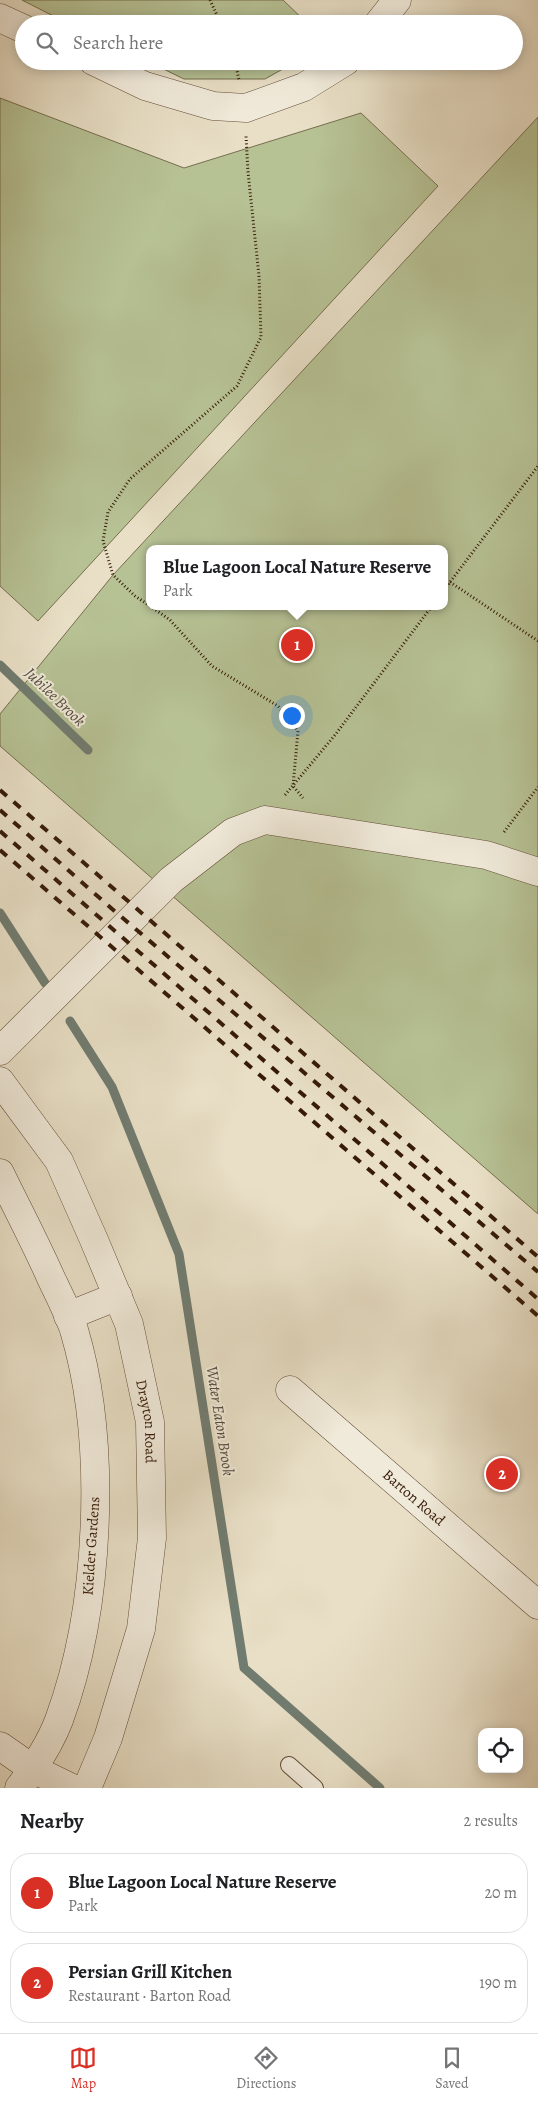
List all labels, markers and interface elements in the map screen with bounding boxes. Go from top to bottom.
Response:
search box [15,15,523,70]
icon: search [33,29,61,57]
text: Search here [73,30,163,56]
popup [146,545,448,610]
text: Blue Lagoon Local Nature Reserve [163,554,431,580]
text: Park [163,580,193,602]
pin: 1 [281,626,313,664]
water label: Jubilee Brook [19,662,90,731]
your location [279,703,305,729]
water label: Water Eaton Brook [200,1365,240,1477]
street label: Drayton Road [131,1378,161,1464]
pin: 2 [486,1455,518,1493]
street label: Barton Road [378,1465,450,1531]
street label: Kielder Gardens [78,1496,104,1596]
map controls [478,1728,523,1773]
button: locate [478,1728,523,1773]
text: Nearby [20,1807,83,1835]
text: 2 results [463,1810,518,1832]
text: Blue Lagoon Local Nature Reserve [68,1869,337,1895]
text: 1 [34,1882,40,1904]
text: 20 m [484,1882,517,1904]
text: Park [68,1895,98,1917]
text: Persian Grill Kitchen [68,1959,232,1985]
text: 2 [33,1972,41,1994]
text: 190 m [479,1972,517,1994]
text: Restaurant · Barton Road [68,1985,231,2007]
tab: Map [69,2044,97,2093]
tab: Directions [236,2044,296,2093]
tab: Saved [435,2044,469,2093]

